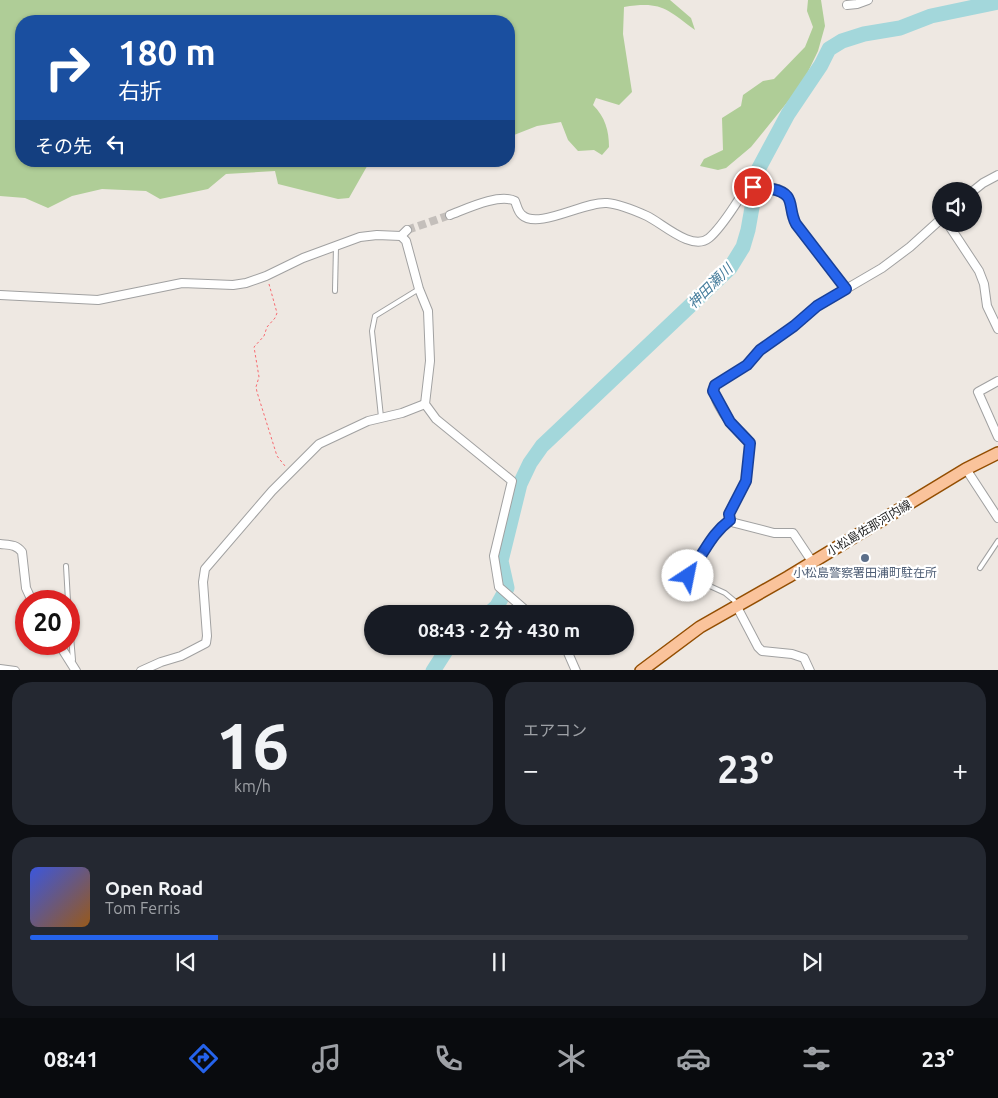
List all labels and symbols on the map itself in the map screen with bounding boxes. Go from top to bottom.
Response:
pin [732,166,774,208]
water label: 神田瀬川 [685,259,737,311]
street label: 小松島佐那河内線 [824,497,913,558]
position arrow [661,549,713,601]
marker: 小松島警察署田浦町駐在所 [859,552,871,564]
place label: 小松島警察署田浦町駐在所 [793,566,937,579]
speed limit sign: 20 [15,590,80,655]

